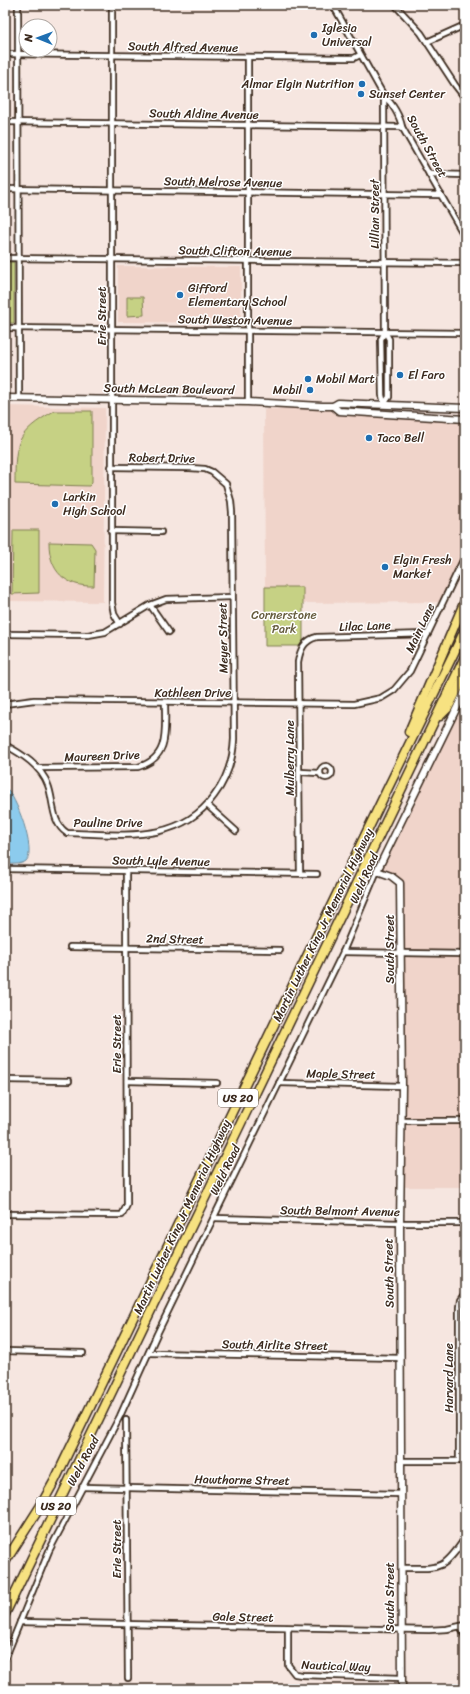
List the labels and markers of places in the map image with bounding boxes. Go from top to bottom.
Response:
place label: Iglesia Universal [321,17,372,53]
marker: Iglesia Universal [309,30,319,40]
place label: Almar Elgin Nutrition [241,73,355,95]
marker: Almar Elgin Nutrition [357,79,367,89]
place label: Sunset Center [369,83,446,105]
marker: Sunset Center [356,89,366,99]
place label: Gifford Elementary School [188,277,288,313]
marker: Gifford Elementary School [175,290,185,300]
place label: El Faro [408,364,445,386]
place label: Mobil Mart [316,368,375,390]
marker: El Faro [395,370,405,380]
marker: Mobil Mart [303,374,313,384]
place label: Mobil [273,379,303,401]
marker: Mobil [305,385,315,395]
place label: Taco Bell [377,427,425,449]
marker: Taco Bell [364,433,374,443]
place label: Larkin High School [63,486,126,522]
marker: Larkin High School [50,499,60,509]
place label: Elgin Fresh Market [393,549,452,585]
marker: Elgin Fresh Market [380,562,390,572]

